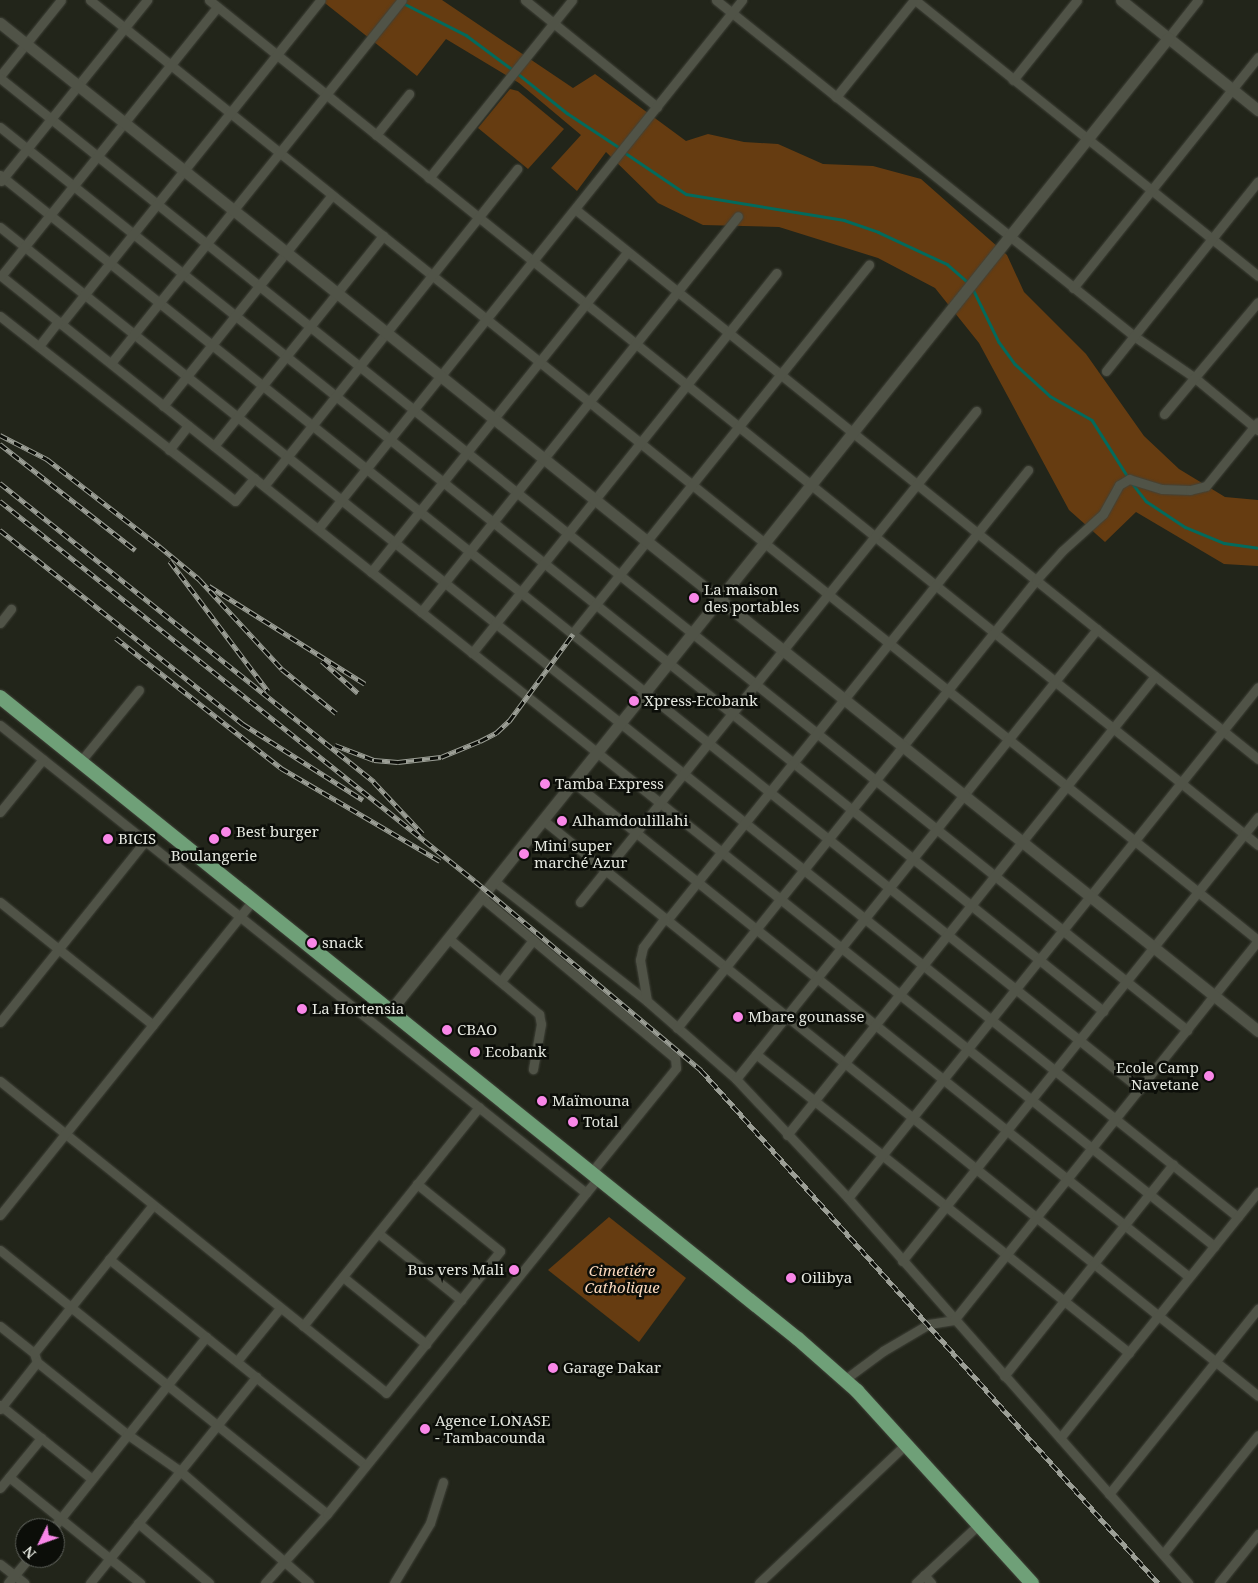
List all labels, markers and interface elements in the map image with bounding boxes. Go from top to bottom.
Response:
place label: La maison des portables [704,580,799,615]
marker: La maison des portables [688,592,700,604]
place label: Xpress-Ecobank [644,692,758,710]
marker: Xpress-Ecobank [628,695,640,707]
place label: Tamba Express [555,775,664,793]
marker: Tamba Express [539,778,551,790]
place label: Alhamdoulillahi [572,812,688,830]
marker: Alhamdoulillahi [556,815,568,827]
place label: Best burger [236,823,319,841]
marker: Best burger [220,826,232,838]
place label: BICIS [118,830,156,848]
marker: BICIS [102,833,114,845]
marker: Boulangerie [208,833,220,845]
place label: Mini super marché Azur [534,836,627,871]
place label: Boulangerie [171,847,257,865]
marker: Mini super marché Azur [518,848,530,860]
place label: snack [322,934,363,952]
marker: snack [306,937,318,949]
place label: La Hortensia [312,1000,404,1018]
marker: La Hortensia [296,1003,308,1015]
place label: Mbare gounasse [748,1008,865,1026]
marker: Mbare gounasse [732,1011,744,1023]
place label: CBAO [457,1021,497,1039]
marker: CBAO [441,1024,453,1036]
place label: Ecobank [485,1043,546,1061]
marker: Ecobank [469,1046,481,1058]
place label: Ecole Camp Navetane [1116,1058,1199,1093]
marker: Ecole Camp Navetane [1203,1070,1215,1082]
place label: Maïmouna [552,1092,630,1110]
marker: Maïmouna [536,1095,548,1107]
place label: Total [583,1113,618,1131]
marker: Total [567,1116,579,1128]
place label: Bus vers Mali [408,1261,504,1279]
park label: Cimetiére Catholique [584,1261,660,1296]
marker: Bus vers Mali [508,1264,520,1276]
place label: Oilibya [801,1269,852,1287]
marker: Oilibya [785,1272,797,1284]
place label: Garage Dakar [563,1359,661,1377]
marker: Garage Dakar [547,1362,559,1374]
place label: Agence LONASE - Tambacounda [435,1411,550,1446]
marker: Agence LONASE - Tambacounda [419,1423,431,1435]
north arrow [15,1518,65,1568]
text: N [18,1542,40,1563]

